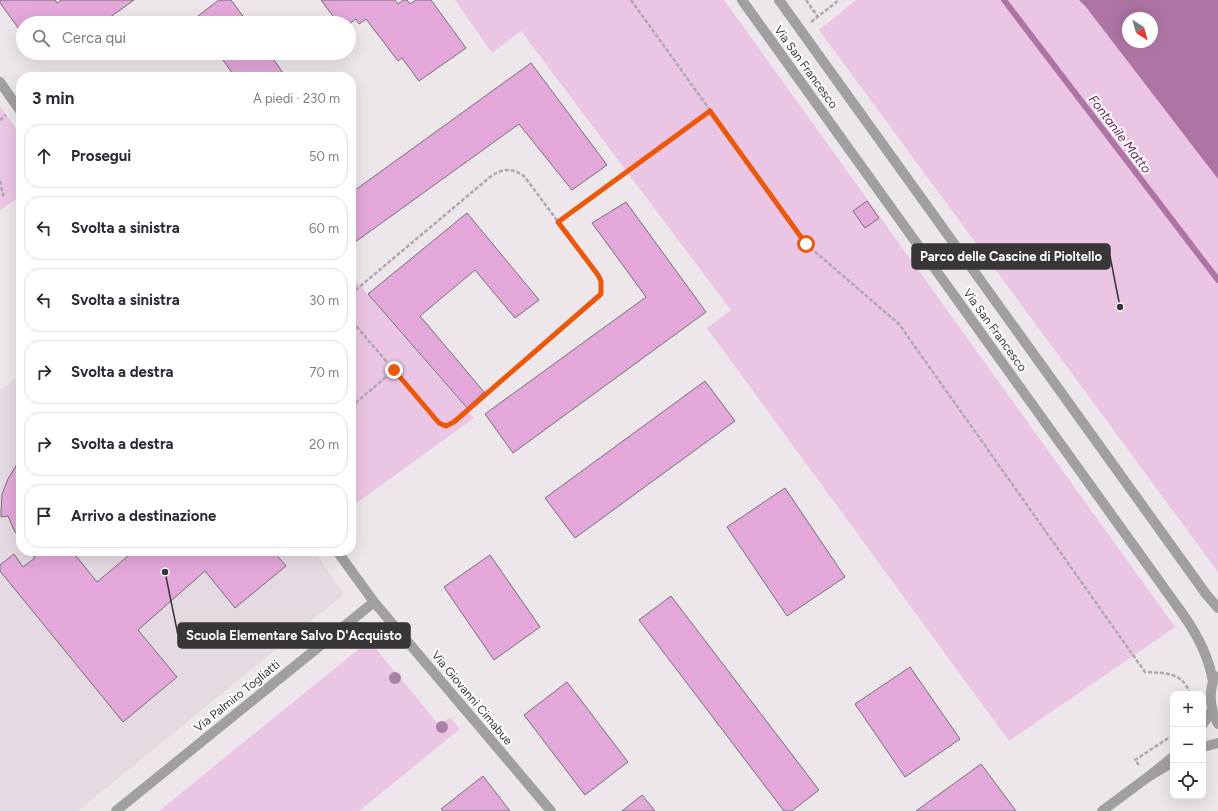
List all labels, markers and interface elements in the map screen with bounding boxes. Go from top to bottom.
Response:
north arrow [1122,12,1158,48]
search box [16,16,356,60]
street label: Via San Francesco [771,23,841,111]
icon: search [30,27,52,49]
text: Cerca qui [62,29,126,47]
text: 3 min [32,88,74,108]
text: A piedi · 230 m [253,91,340,106]
water label: Fontanile Matto [1086,92,1155,176]
icon: ahead [33,145,55,167]
text: Prosegui [71,147,131,165]
text: 50 m [309,149,339,164]
icon: left [33,217,55,239]
text: Svolta a sinistra [71,219,180,237]
text: 60 m [309,221,339,236]
route start [797,235,815,253]
callout: Parco delle Cascine di Pioltello [912,244,1110,269]
text: Parco delle Cascine di Pioltello [920,249,1102,264]
street label: Via San Francesco [960,286,1030,374]
icon: left [33,289,55,311]
text: Svolta a sinistra [71,291,180,309]
text: 30 m [309,293,339,308]
icon: right [33,361,55,383]
route end [385,361,403,379]
text: Svolta a destra [71,363,174,381]
text: 70 m [309,365,339,380]
icon: right [33,433,55,455]
text: Svolta a destra [71,435,174,453]
text: 20 m [309,437,339,452]
icon: arrive [33,505,55,527]
text: Arrivo a destinazione [71,507,216,525]
callout: Scuola Elementare Salvo D'Acquisto [178,623,410,648]
text: Scuola Elementare Salvo D'Acquisto [186,628,402,643]
street label: Via Giovanni Cimabue [429,648,516,748]
street label: Via Palmiro Togliatti [191,657,283,735]
map controls [1170,691,1206,799]
button: + [1170,691,1206,727]
button: − [1170,727,1206,763]
button: locate [1170,763,1206,799]

